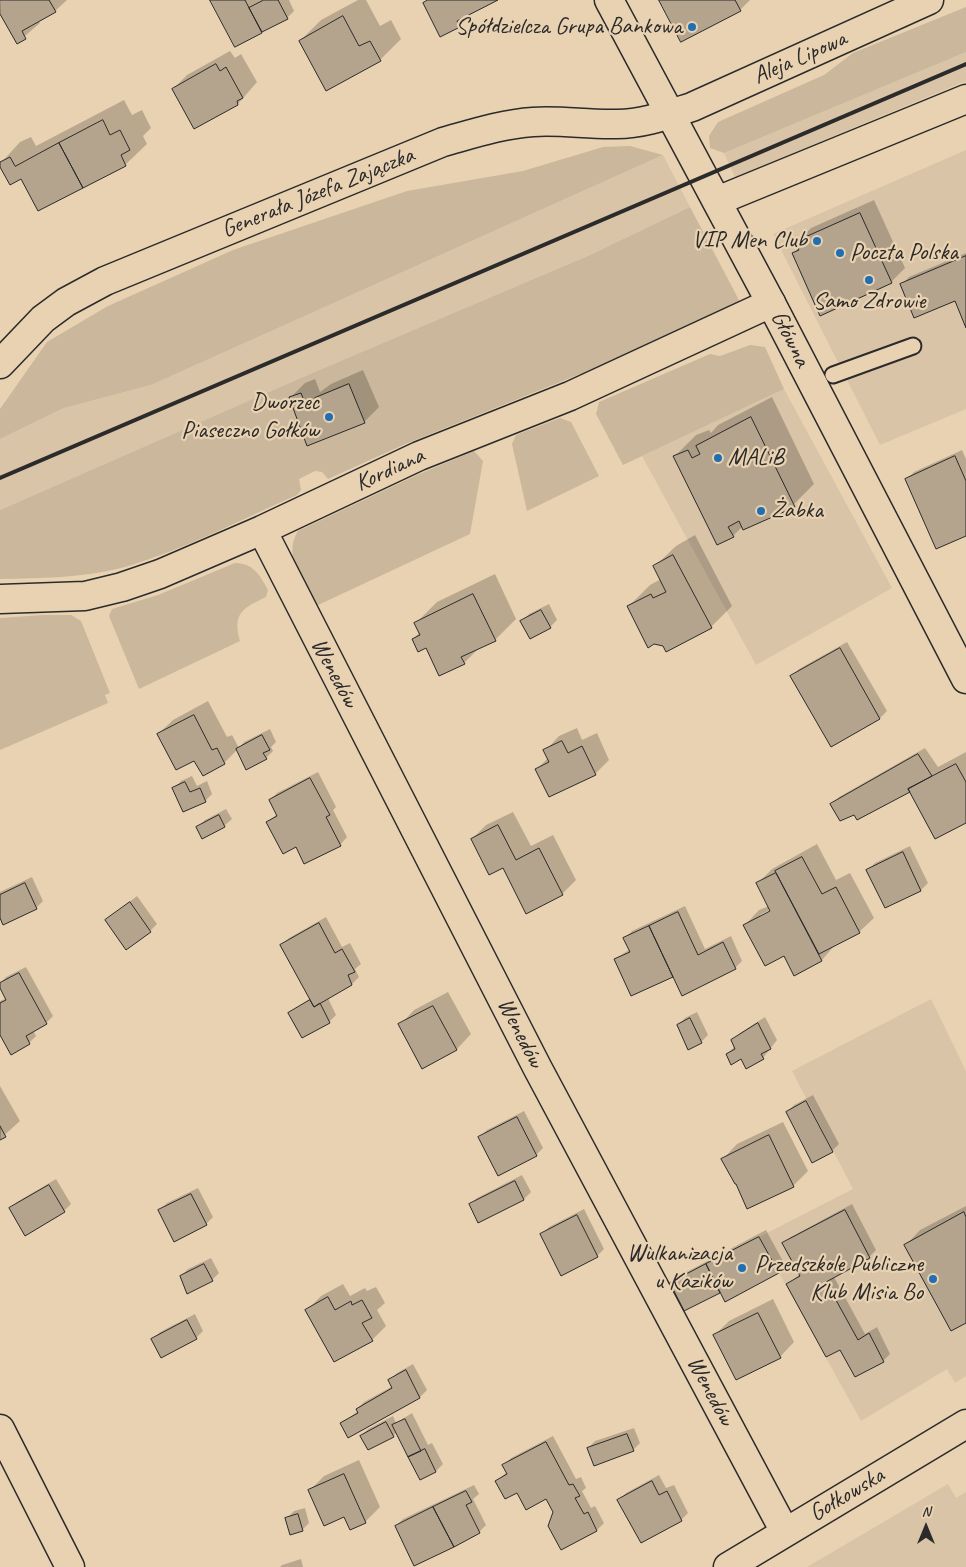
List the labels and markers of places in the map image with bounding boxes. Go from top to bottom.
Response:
place label: Spółdzielcza Grupa Bankowa [455,13,682,41]
marker: Spółdzielcza Grupa Bankowa [686,21,698,33]
place label: VIP Men Club [692,227,807,255]
marker: VIP Men Club [811,235,823,247]
place label: Poczta Polska [850,239,958,267]
marker: Poczta Polska [834,247,846,259]
marker: Samo Zdrowie [863,274,875,286]
place label: Samo Zdrowie [813,288,925,316]
place label: Dworzec Piaseczno Gołków [181,389,319,445]
marker: Dworzec Piaseczno Gołków [323,411,335,423]
place label: MALiB [728,444,784,472]
marker: MALiB [712,452,724,464]
place label: Żabka [771,497,823,525]
marker: Żabka [755,505,767,517]
place label: Wulkanizacja u Kazików [627,1240,732,1296]
place label: Przedszkole Publiczne Klub Misia Bo [755,1251,923,1307]
marker: Wulkanizacja u Kazików [736,1262,748,1274]
marker: Przedszkole Publiczne Klub Misia Bo [927,1273,939,1285]

